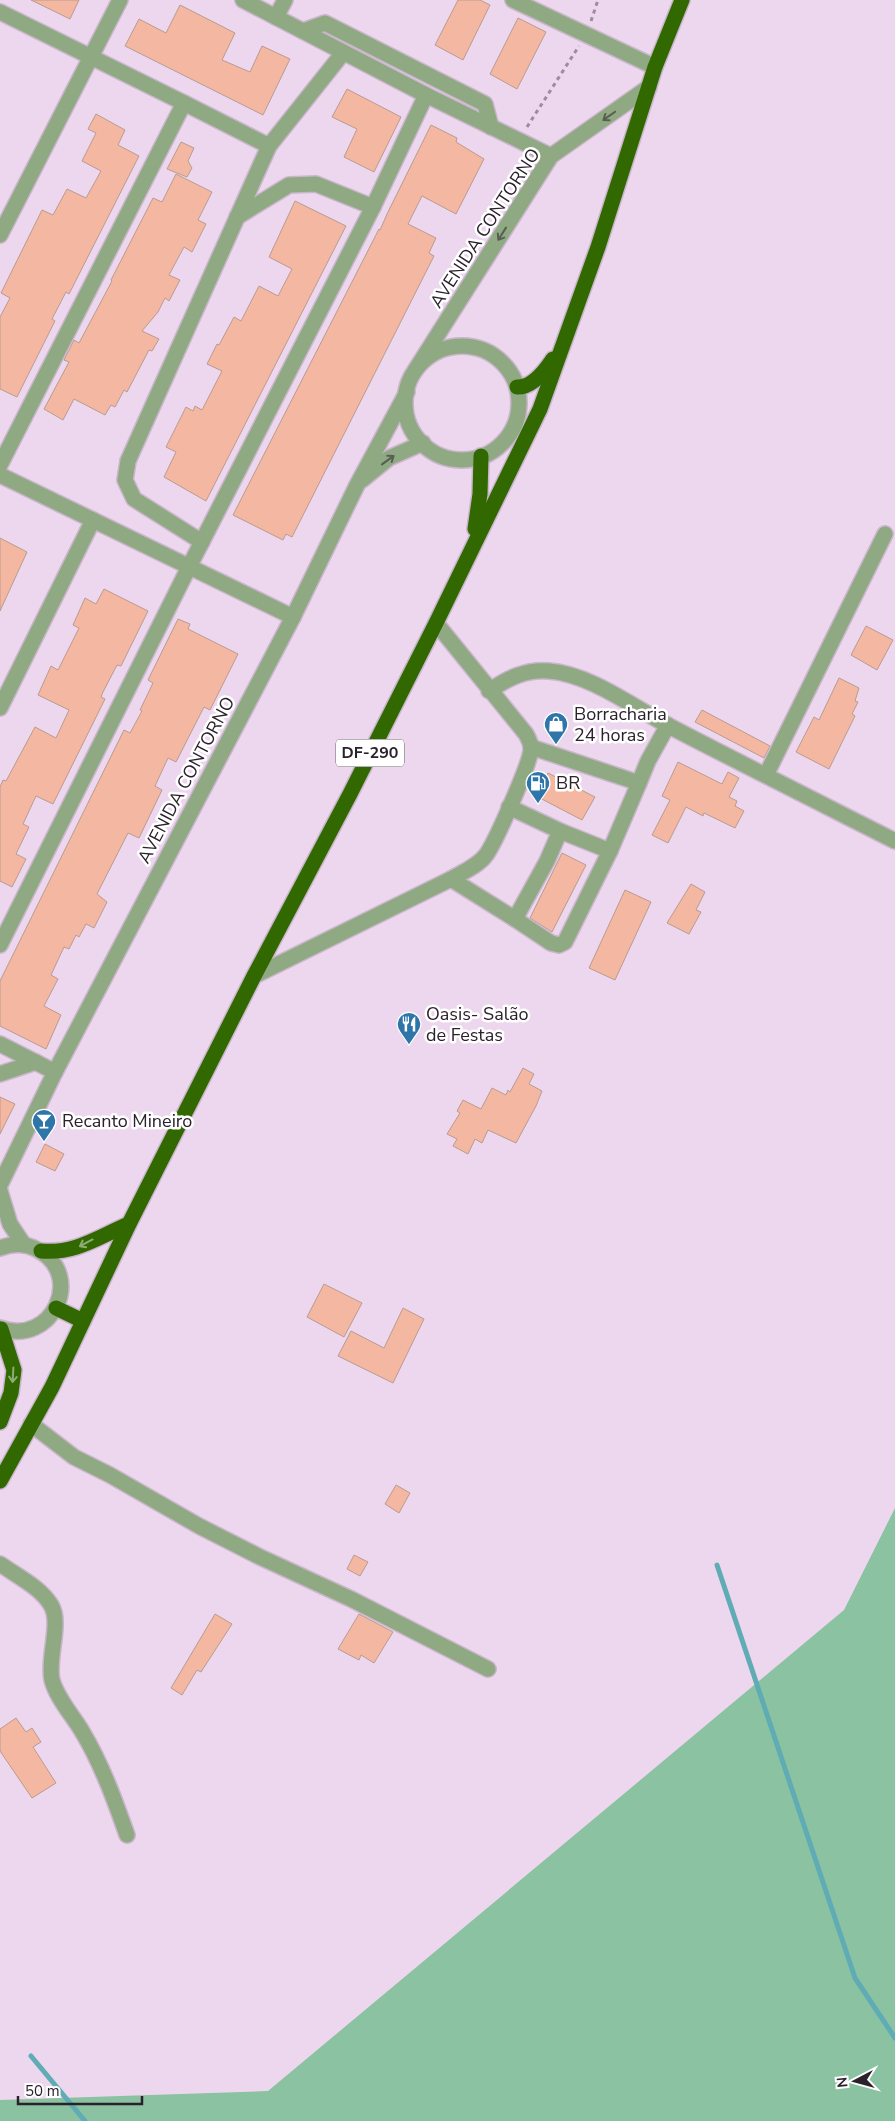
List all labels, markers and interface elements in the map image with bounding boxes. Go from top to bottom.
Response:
one-way arrow [603,110,616,121]
street label: AVENIDA CONTORNO [424,144,546,312]
one-way arrow [497,226,507,240]
one-way arrow [381,455,395,465]
street label: AVENIDA CONTORNO [132,692,240,868]
place label: Borracharia 24 horas [574,702,667,747]
shop icon: Borracharia 24 horas [543,711,569,745]
road number: DF-290 [336,740,404,766]
fuel station icon: BR [525,770,551,804]
place label: BR [556,771,580,795]
place label: Oasis- Salão de Festas [426,1002,529,1047]
restaurant icon: Oasis- Salão de Festas [396,1011,422,1045]
bar icon: Recanto Mineiro [31,1108,57,1142]
place label: Recanto Mineiro [62,1109,192,1133]
one-way arrow [79,1238,94,1248]
one-way arrow [8,1367,17,1383]
north arrow [830,2056,880,2106]
scale bar [18,2074,141,2106]
text: N [833,2076,853,2089]
text: 50 m [25,2081,60,2101]

